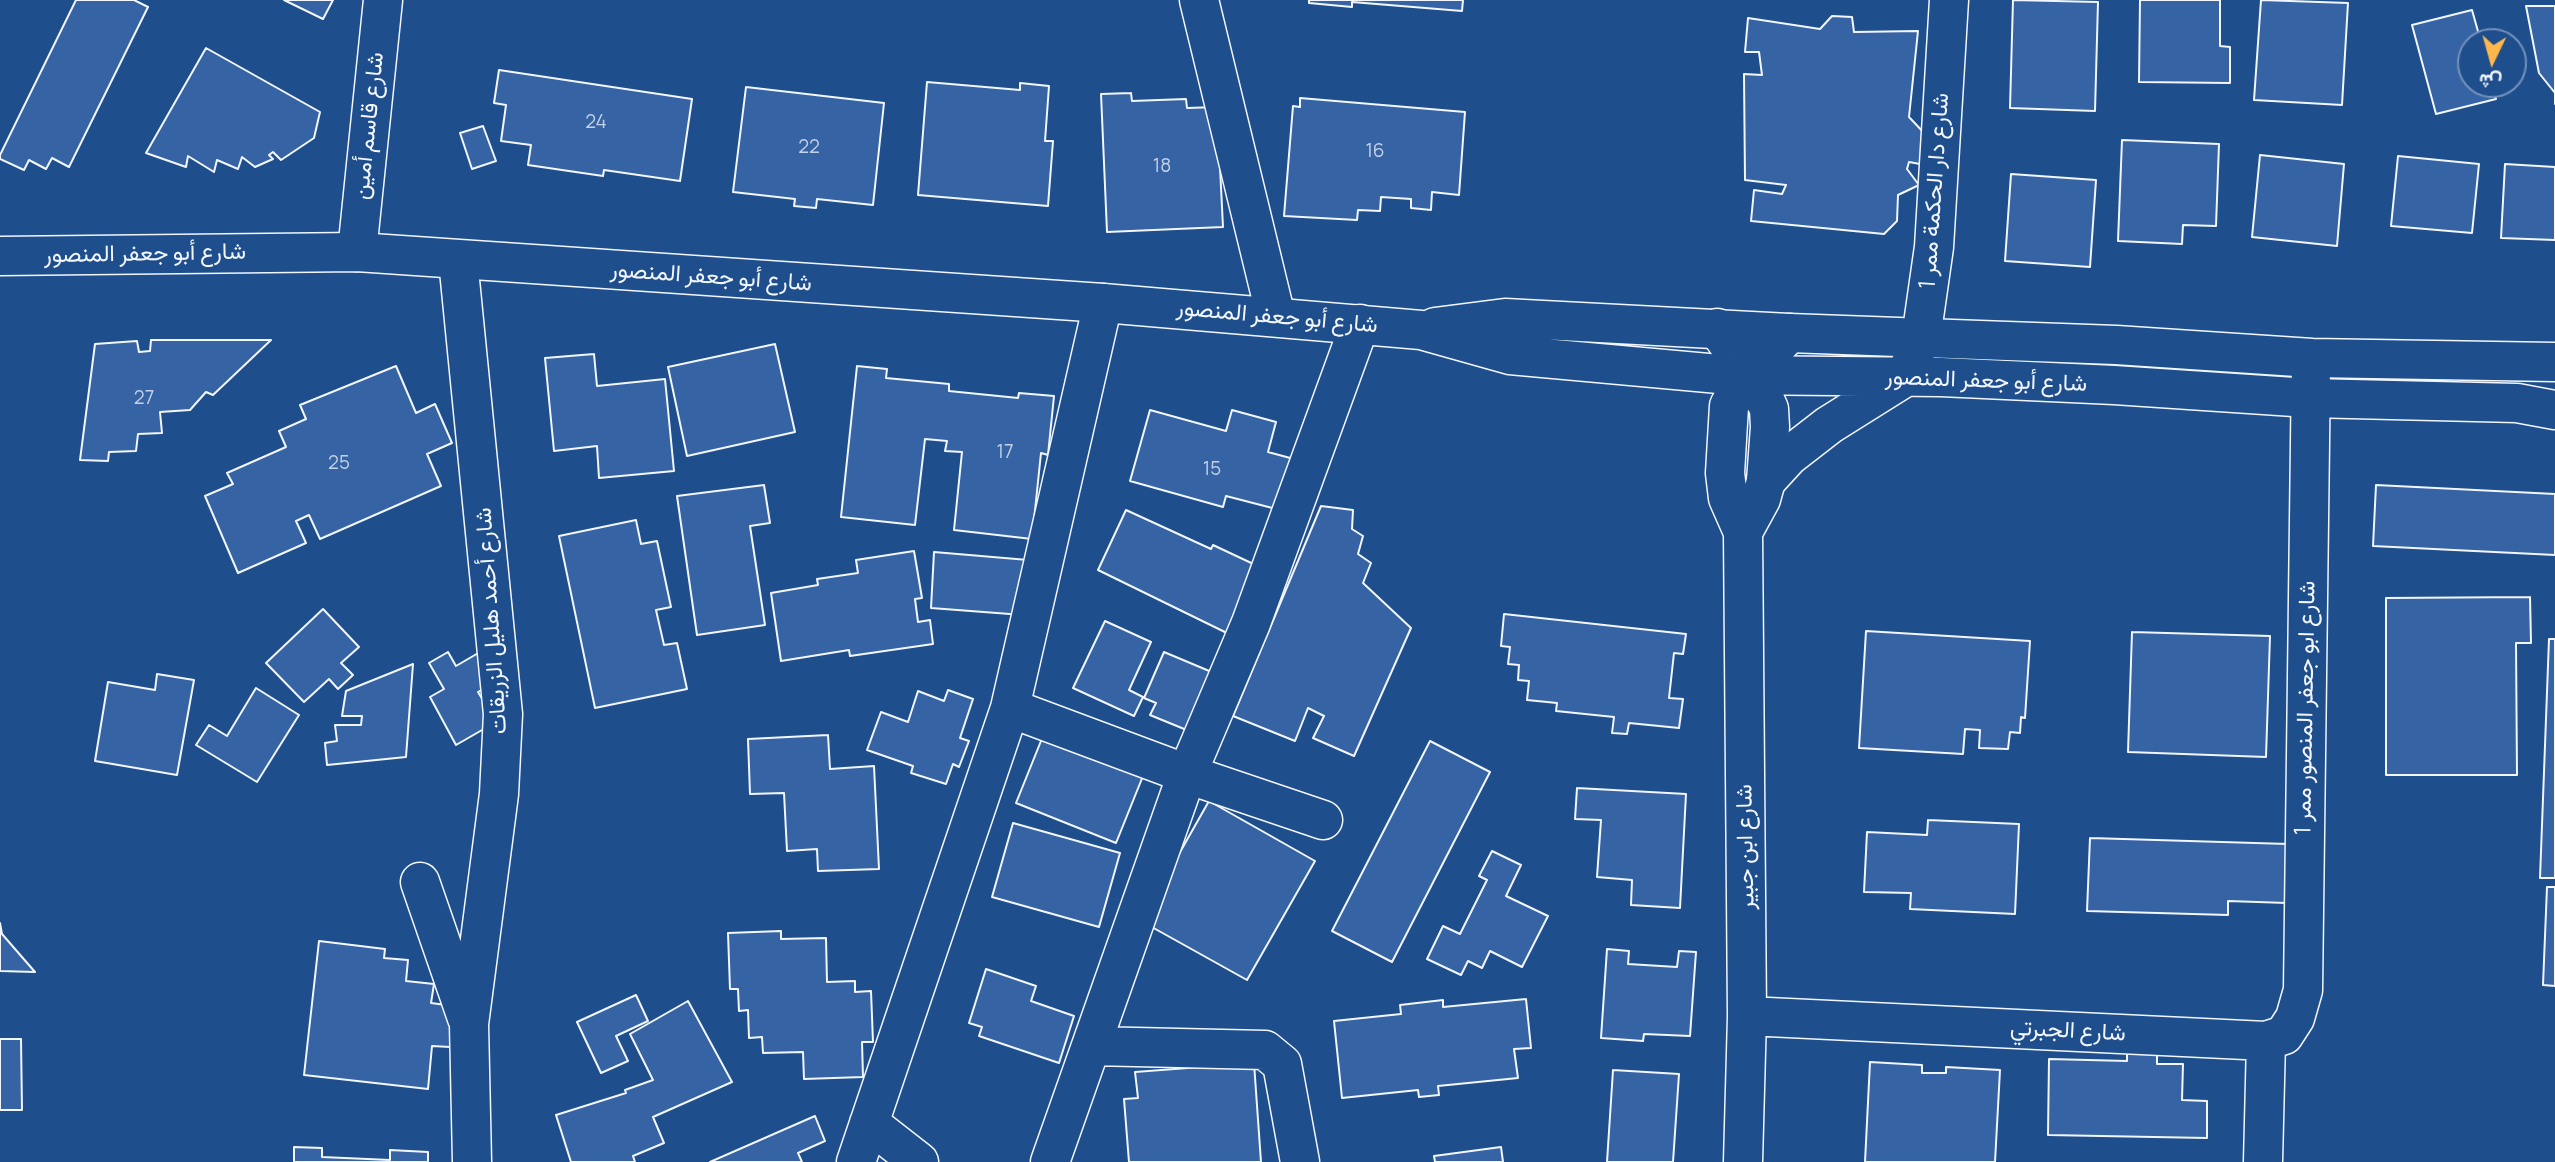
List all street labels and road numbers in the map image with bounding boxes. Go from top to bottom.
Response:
street label: شارع قاسم أمين [348,51,390,201]
street label: شارع دار الحكمة ممر 1 [1914,92,1956,290]
street label: شارع أبو جعفر المنصور [44,238,246,270]
street label: شارع أبو جعفر المنصور [609,256,813,298]
street label: شارع أبو جعفر المنصور [1175,294,1379,340]
street label: شارع أبو جعفر المنصور [1885,364,2087,398]
street label: شارع أحمد هليل الزريقات [470,507,514,735]
street label: شارع ابو جعفر المنصور ممر 1 [2290,580,2322,836]
street label: شارع ابن جبير [1731,784,1761,910]
street label: شارع الجبرتي [2009,1014,2127,1048]

